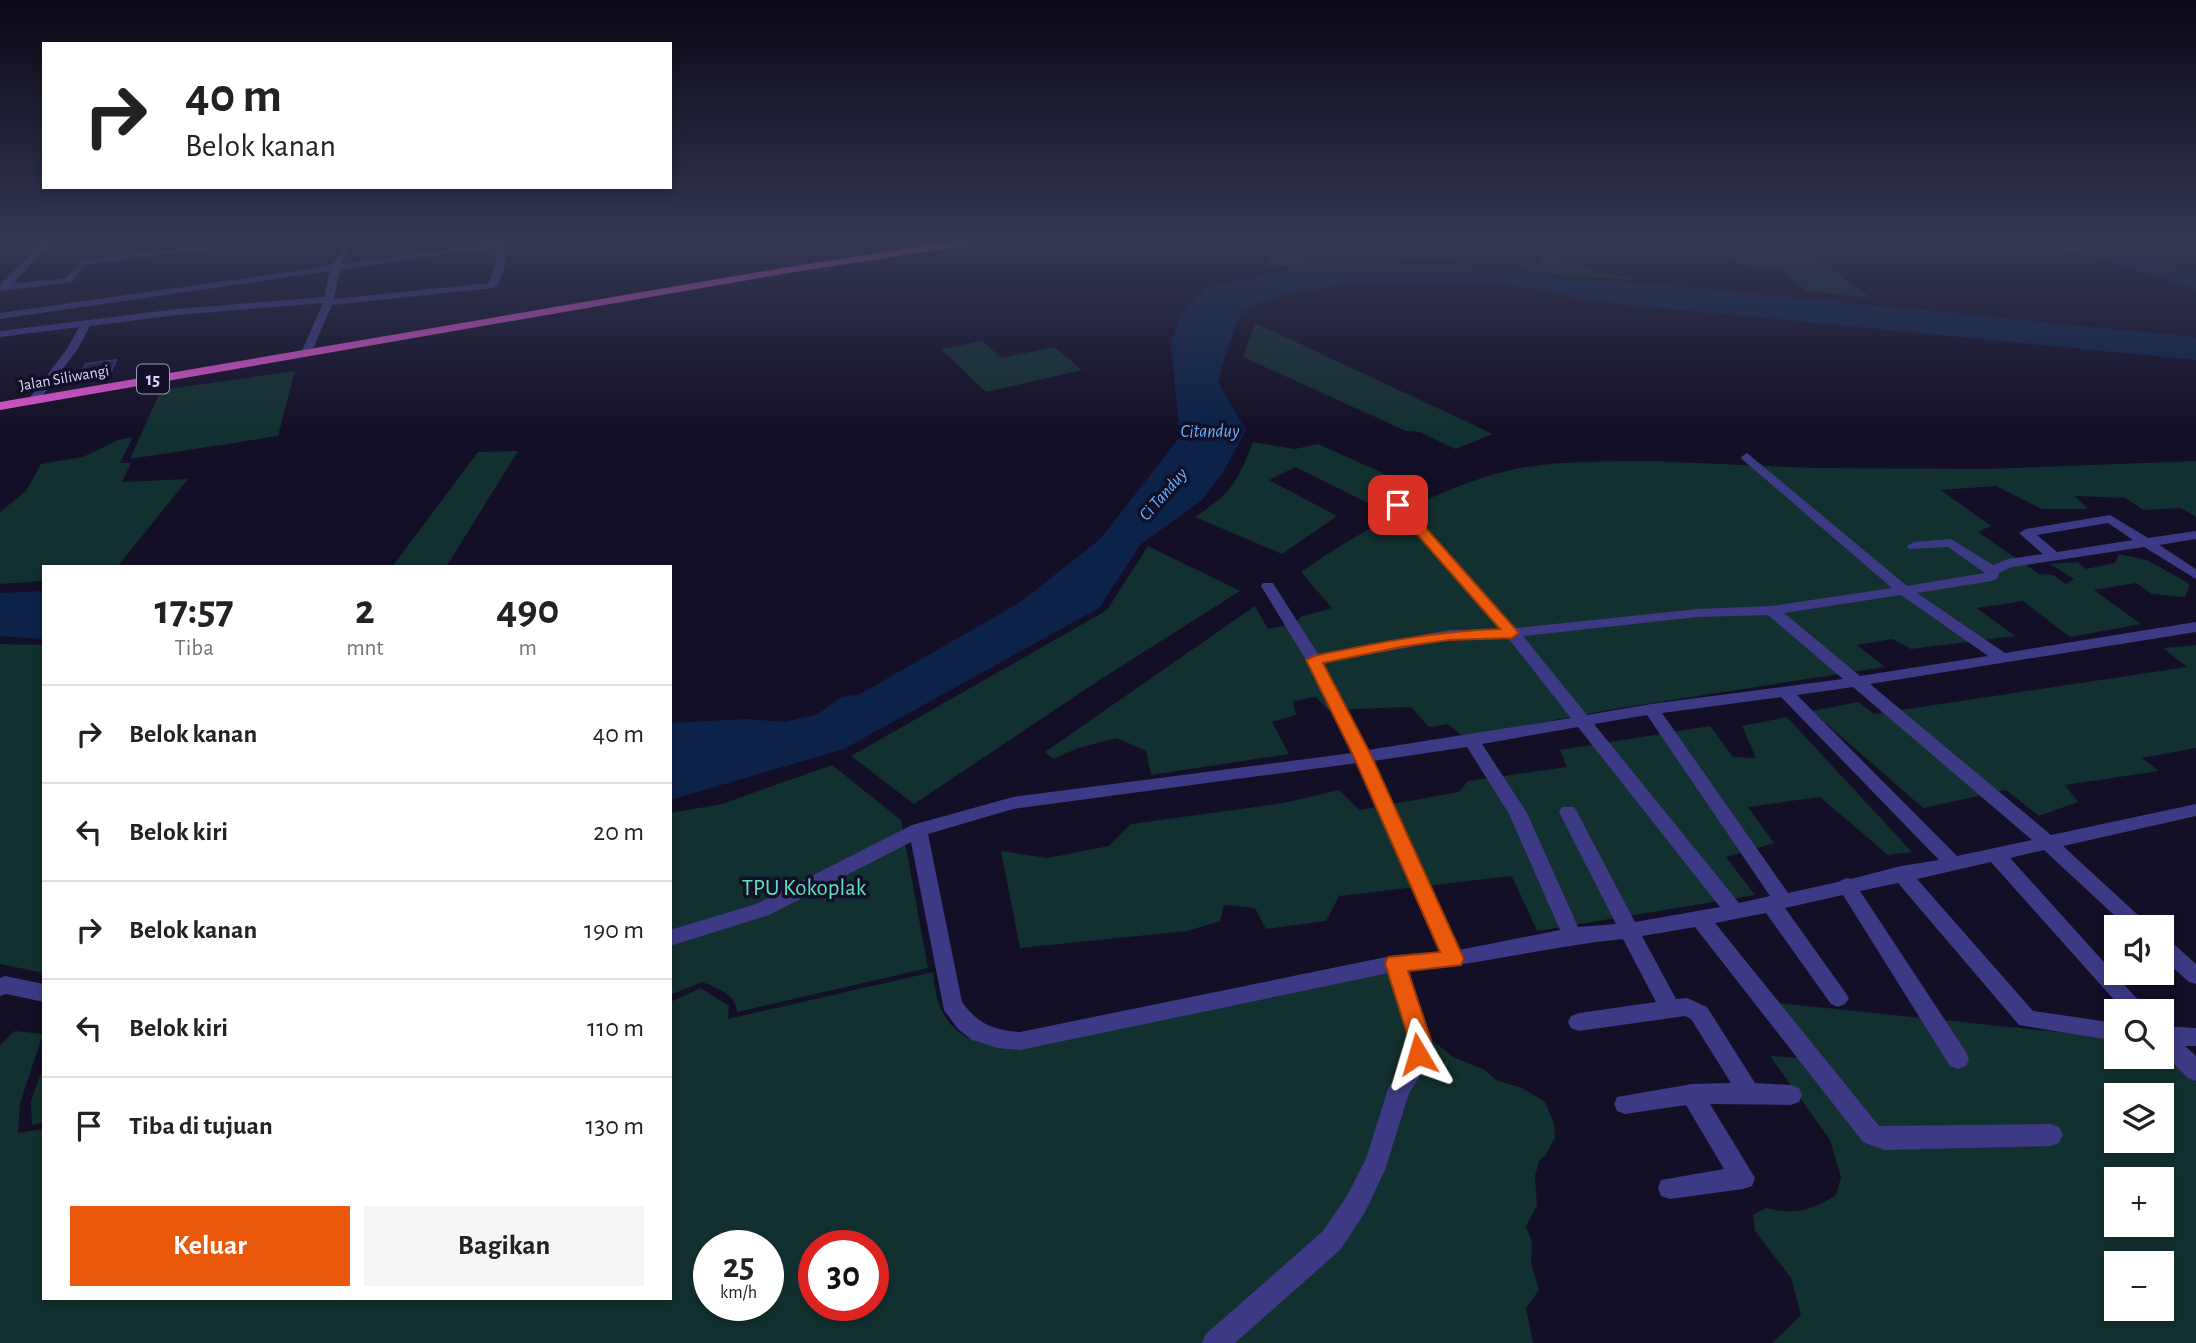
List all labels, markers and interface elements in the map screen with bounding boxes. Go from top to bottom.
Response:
icon: right [70,70,161,161]
text: 40 m [185,72,282,121]
text: Belok kanan [185,130,336,162]
street label: Jalan Siliwangi [18,362,110,394]
road number: 15 [137,365,169,394]
water label: Citanduy [1181,423,1240,441]
water label: Ci Tanduy [1136,465,1192,524]
pin [1368,475,1428,535]
icon: arrive [1379,486,1417,524]
text: 17:57 [155,589,234,631]
text: 2 [355,589,375,631]
text: 490 [496,589,559,631]
text: Tiba [174,637,214,660]
text: mnt [346,637,384,660]
text: m [519,637,537,660]
icon: right [70,715,108,753]
text: Belok kanan [129,721,257,747]
text: 40 m [593,721,644,747]
icon: left [70,813,108,851]
text: Belok kiri [129,819,228,845]
text: 20 m [593,819,644,845]
park label: TPU Kokoplak [742,877,867,900]
icon: right [70,911,108,949]
map controls [2104,915,2174,1321]
button: sound [2104,915,2174,985]
text: Belok kanan [129,917,257,943]
text: 190 m [584,917,644,943]
button: search [2104,999,2174,1069]
icon: left [70,1009,108,1047]
text: Belok kiri [129,1015,228,1041]
text: 110 m [587,1015,644,1041]
position arrow [1381,1017,1455,1091]
button: layers [2104,1083,2174,1153]
icon: arrive [70,1107,108,1145]
text: Tiba di tujuan [129,1113,273,1139]
text: 130 m [586,1113,644,1139]
button: + [2104,1167,2174,1237]
button: Keluar [70,1206,350,1286]
button: Bagikan [364,1206,644,1286]
speed limit sign: 30 [798,1230,889,1321]
text: 25 [723,1249,754,1284]
button: − [2104,1251,2174,1321]
text: km/h [720,1284,757,1302]

